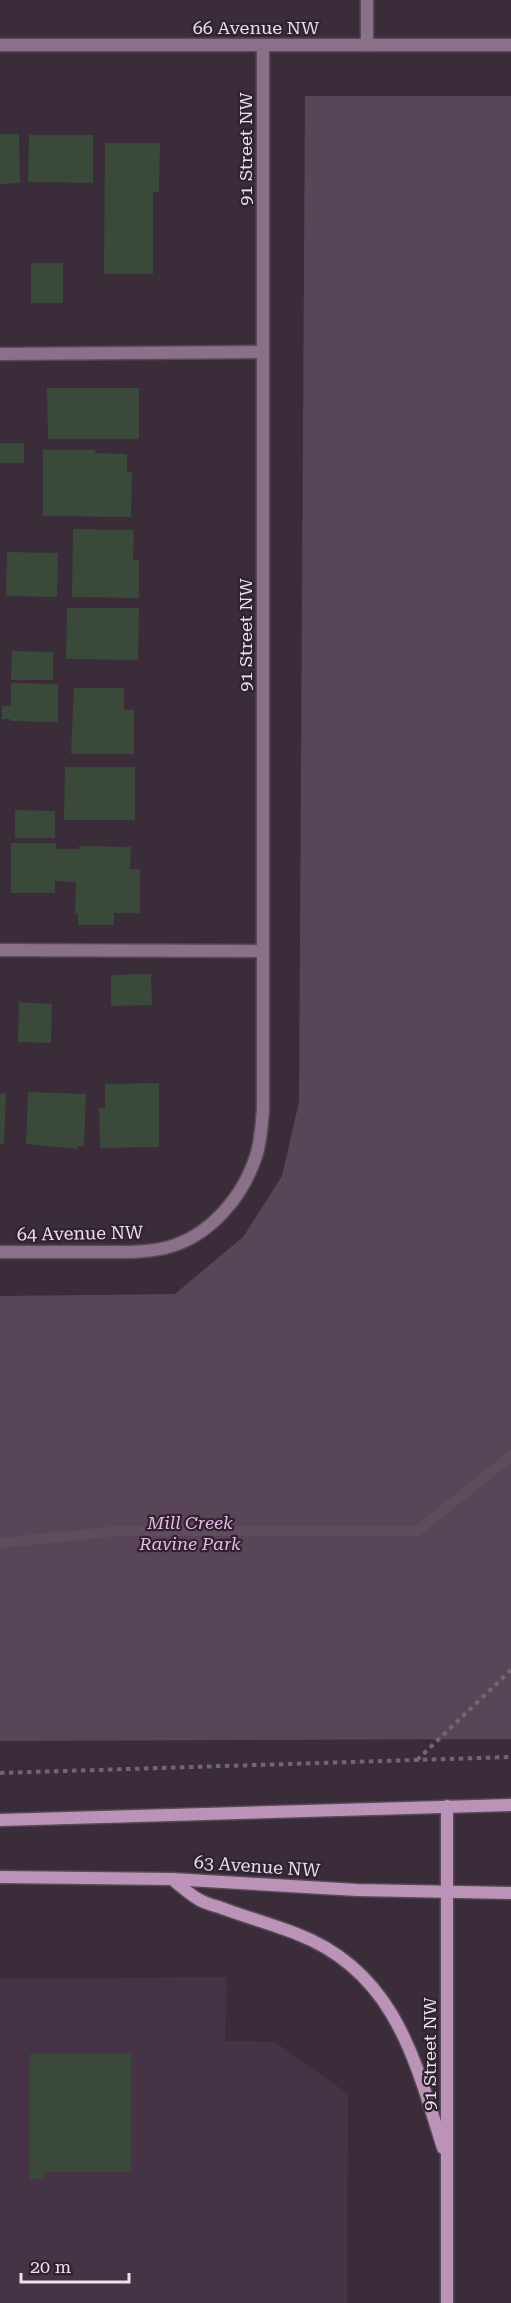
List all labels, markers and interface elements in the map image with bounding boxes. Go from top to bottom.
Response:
street label: 66 Avenue NW [193,17,320,38]
street label: 91 Street NW [235,91,256,206]
street label: 91 Street NW [235,577,256,692]
street label: 64 Avenue NW [17,1221,144,1245]
park label: Mill Creek Ravine Park [138,1512,241,1554]
street label: 63 Avenue NW [193,1851,322,1881]
street label: 91 Street NW [419,1996,440,2111]
scale bar [21,2246,129,2284]
text: 20 m [30,2256,71,2277]

